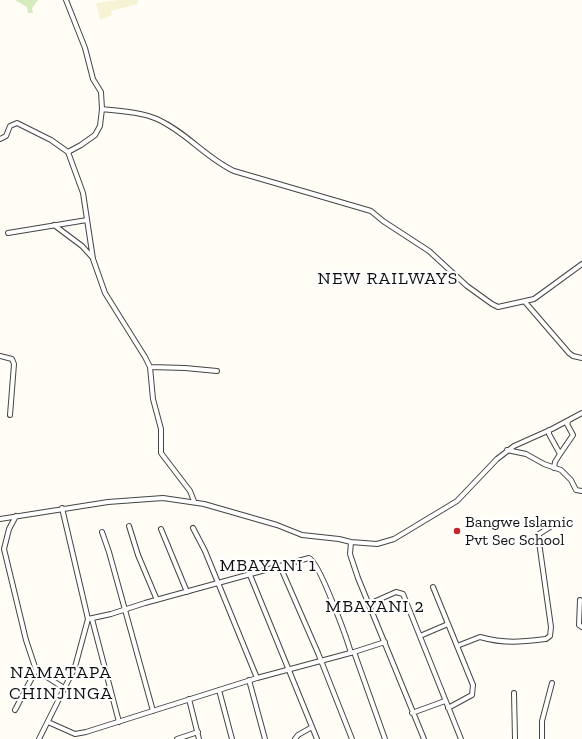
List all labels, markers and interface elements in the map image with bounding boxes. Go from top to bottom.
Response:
district label: NEW RAILWAYS [318,268,458,290]
place label: Bangwe Islamic Pvt Sec School [465,512,573,550]
marker: Bangwe Islamic Pvt Sec School [452,526,462,536]
district label: MBAYANI 1 [219,555,317,577]
district label: MBAYANI 2 [325,596,425,618]
district label: NAMATAPA CHINJINGA [9,662,113,704]

